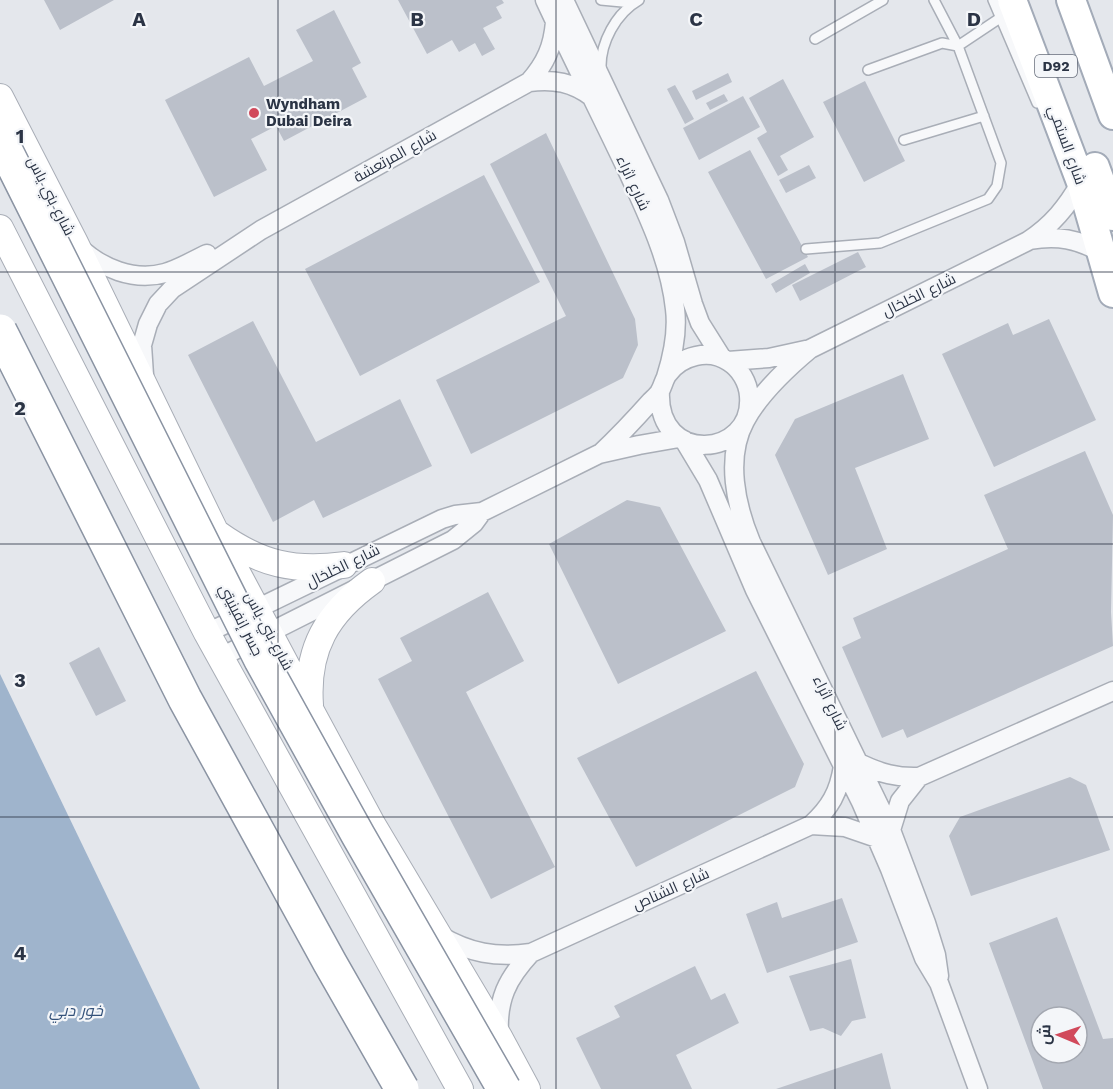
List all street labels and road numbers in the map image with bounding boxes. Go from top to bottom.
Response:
road number: D92 [1035,55,1077,77]
street label: شارع الستمي [1042,103,1090,188]
street label: شارع المرتعشة [350,126,441,188]
street label: شارع بني ياس [21,153,79,240]
street label: شارع اثراء [611,153,654,214]
street label: شارع الخلخال [879,269,960,322]
street label: شارع الخلخال [303,540,384,593]
street label: جسر إنفينيتي [213,581,267,660]
street label: شارع بني ياس [238,589,297,675]
street label: شارع اثراء [807,673,851,734]
street label: شارع الشناص [630,864,713,916]

